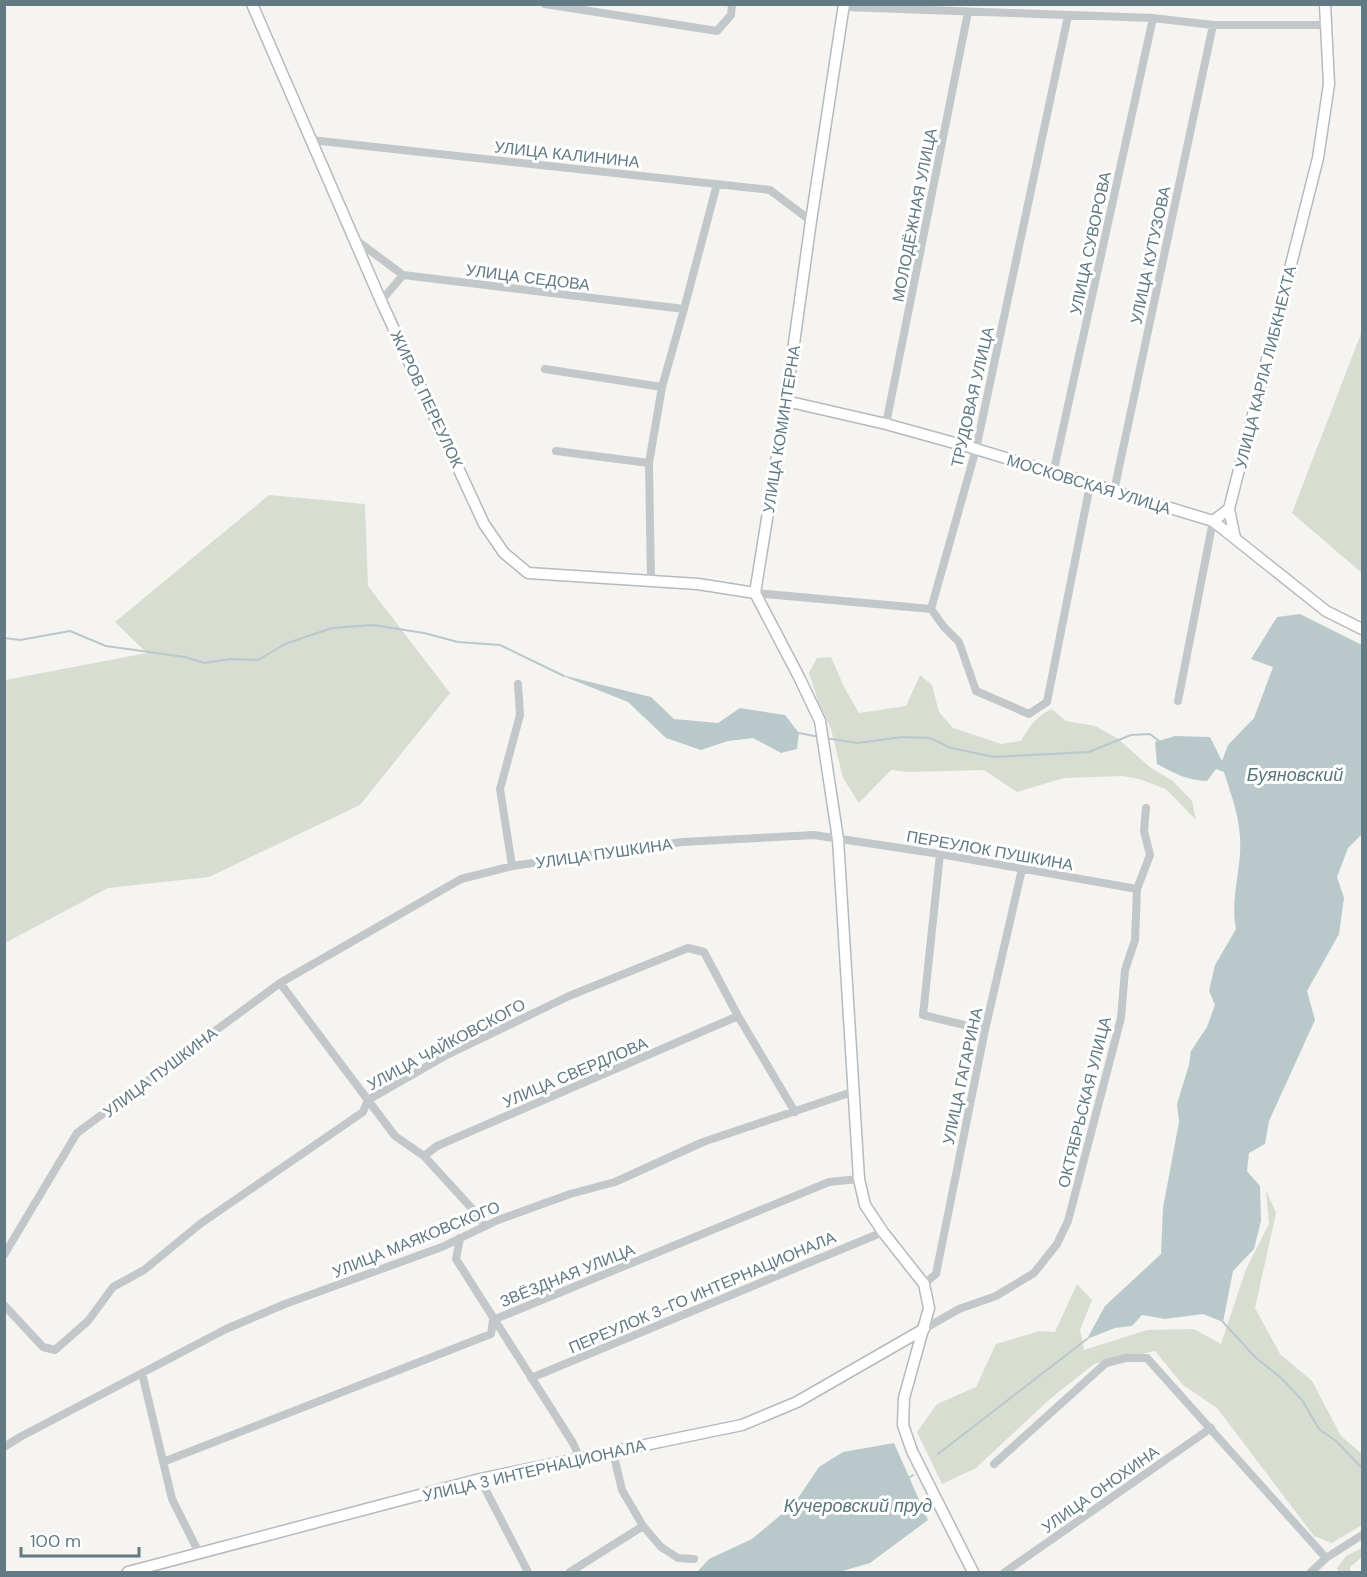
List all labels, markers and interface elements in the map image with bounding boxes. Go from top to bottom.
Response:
street label: МОЛОДЁЖНАЯ УЛИЦА [887,126,942,304]
street label: УЛИЦА КАЛИНИНА [493,136,641,173]
street label: УЛИЦА СУВОРОВА [1065,169,1116,317]
street label: УЛИЦА КУТУЗОВА [1126,184,1175,326]
street label: УЛИЦА СЕДОВА [465,259,591,296]
street label: УЛИЦА КАРЛА ЛИБКНЕХТА [1230,263,1301,471]
street label: ТРУДОВАЯ УЛИЦА [946,324,999,469]
street label: ЖИРОВ ПЕРЕУЛОК [385,327,468,472]
street label: УЛИЦА КОМИНТЕРНА [758,343,805,515]
street label: МОСКОВСКАЯ УЛИЦА [1004,450,1174,520]
water label: Буяновский [1247,763,1343,787]
street label: ПЕРЕУЛОК ПУШКИНА [905,825,1075,876]
street label: УЛИЦА ПУШКИНА [534,833,674,873]
street label: УЛИЦА ЧАЙКОВСКОГО [363,994,529,1095]
street label: УЛИЦА ГАГАРИНА [938,1005,987,1146]
street label: ОКТЯБРЬСКАЯ УЛИЦА [1053,1014,1116,1190]
street label: УЛИЦА ПУШКИНА [99,1022,222,1122]
street label: УЛИЦА СВЕРДЛОВА [500,1032,651,1113]
street label: УЛИЦА МАЯКОВСКОГО [329,1196,503,1283]
street label: ПЕРЕУЛОК 3-ГО ИНТЕРНАЦИОНАЛА [565,1226,839,1358]
street label: ЗВЁЗДНАЯ УЛИЦА [497,1239,638,1312]
street label: УЛИЦА 3 ИНТЕРНАЦИОНАЛА [421,1435,648,1506]
street label: УЛИЦА ОНОХИНА [1038,1441,1163,1538]
water label: Кучеровский пруд [784,1494,932,1518]
scale bar [21,1520,140,1558]
text: 100 m [30,1529,81,1553]

